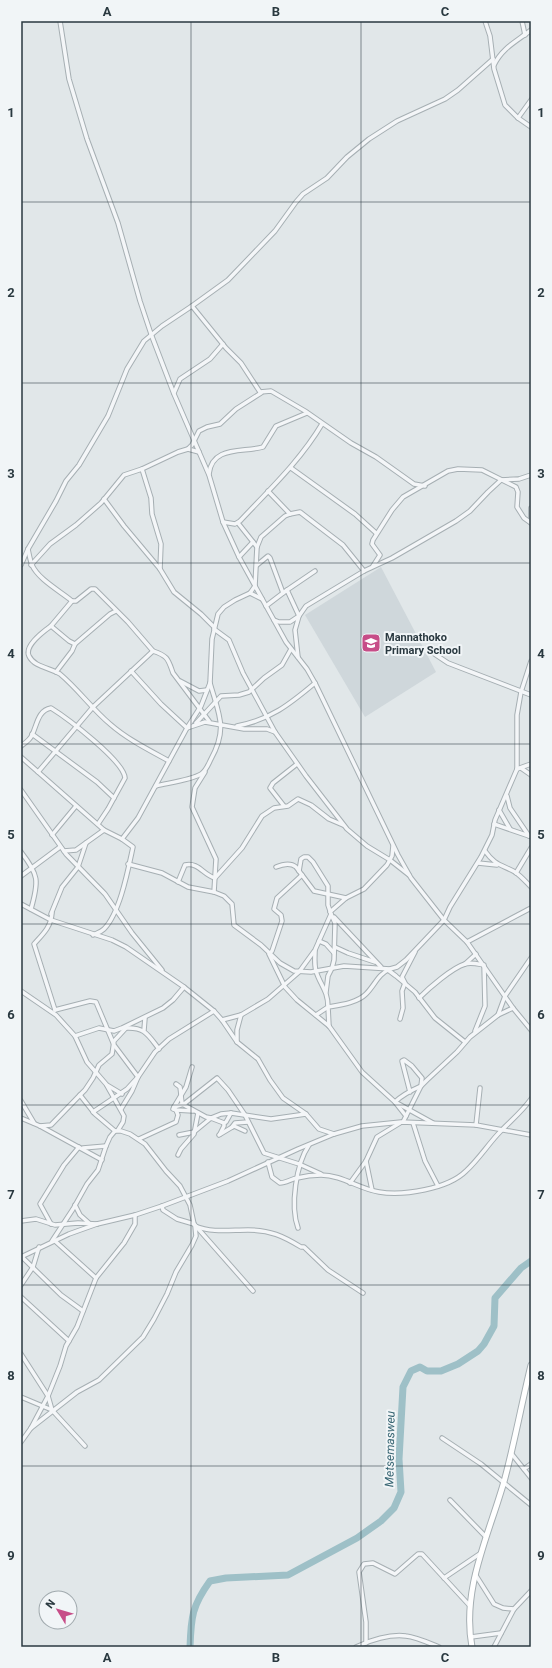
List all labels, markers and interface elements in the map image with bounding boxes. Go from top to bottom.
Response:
text: A [103,4,112,19]
text: B [272,4,280,19]
text: C [441,4,450,19]
text: 1 [7,105,15,120]
text: 1 [537,105,545,120]
text: 2 [7,285,15,300]
text: 2 [537,285,545,300]
text: 3 [7,466,15,481]
text: 3 [537,466,545,481]
place label: Mannathoko Primary School [385,631,461,657]
school or university icon: Mannathoko Primary School [360,632,382,654]
text: 4 [7,646,15,661]
text: 4 [537,646,545,661]
text: 5 [7,827,15,842]
text: 5 [537,827,545,842]
text: 6 [7,1007,15,1022]
text: 6 [537,1007,545,1022]
text: 7 [7,1187,15,1202]
text: 7 [537,1187,545,1202]
text: 8 [7,1368,15,1383]
text: 8 [537,1368,545,1383]
water label: Metsemasweu [382,1410,398,1487]
text: 9 [7,1548,15,1563]
text: 9 [537,1548,545,1563]
north arrow [38,1590,78,1630]
text: N [43,1597,58,1611]
text: A [103,1650,112,1665]
text: B [272,1650,280,1665]
text: C [441,1650,450,1665]

